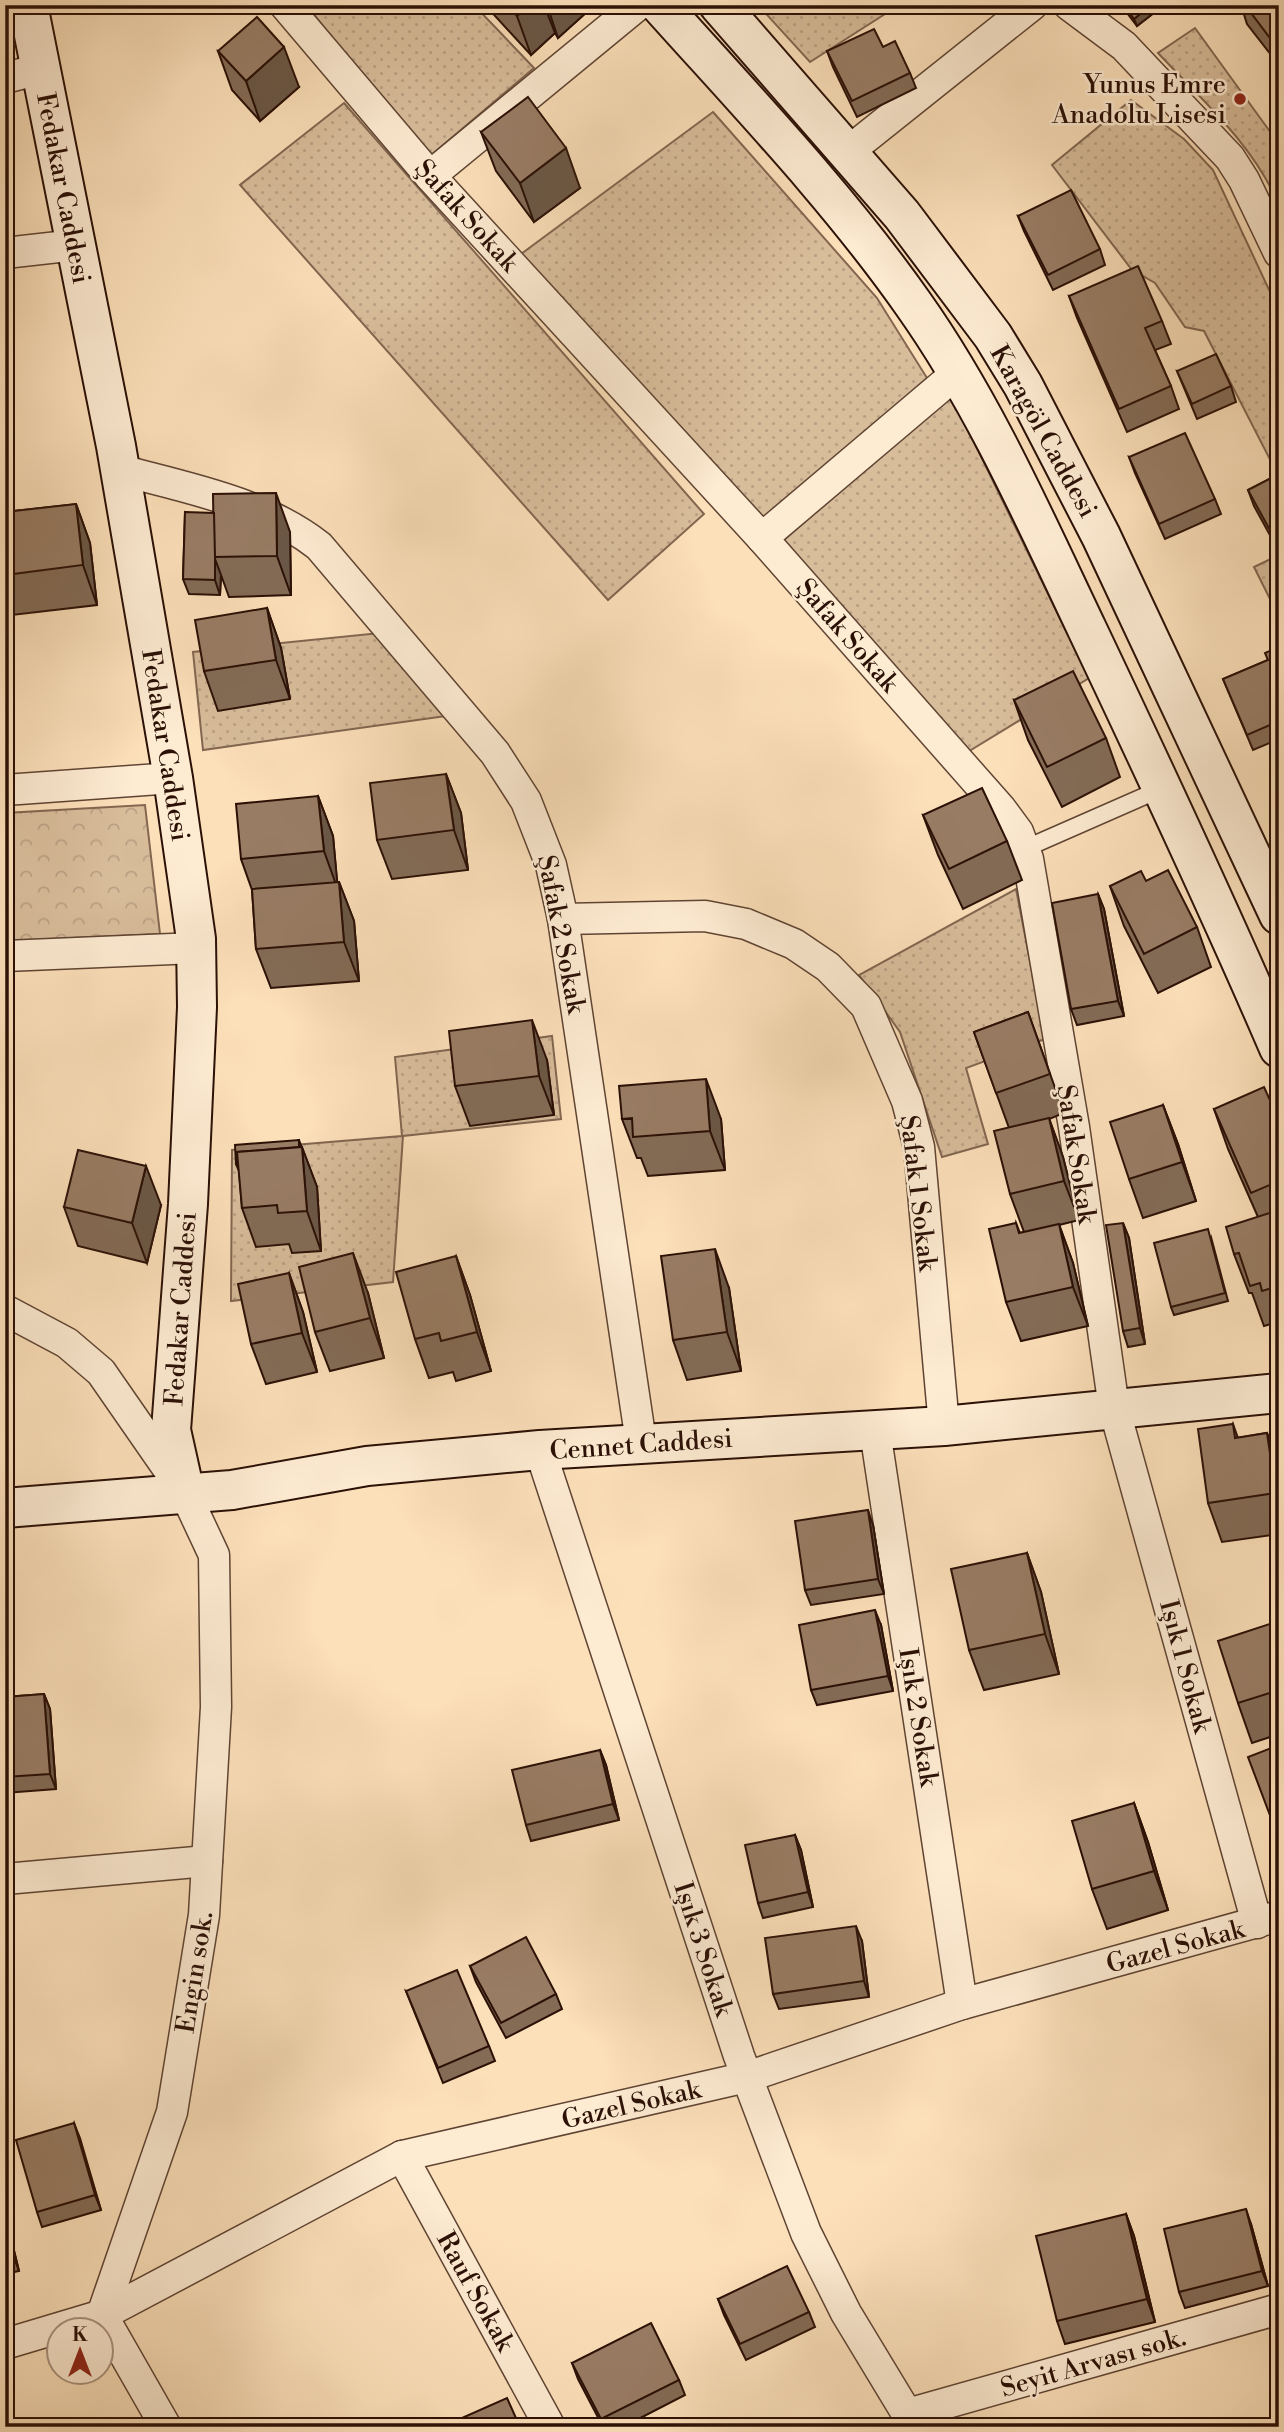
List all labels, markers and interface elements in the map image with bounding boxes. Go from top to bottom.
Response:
place label: Yunus Emre Anadolu Lisesi [1051,69,1226,131]
street label: Fedakar Caddesi [29,90,97,287]
marker: Yunus Emre Anadolu Lisesi [1232,91,1248,107]
street label: Şafak Sokak [407,153,526,280]
street label: Karagöl Caddesi [983,340,1104,523]
street label: Şafak Sokak [789,572,906,700]
street label: Fedakar Caddesi [134,647,196,844]
street label: Şafak 2 Sokak [530,852,592,1017]
street label: Şafak Sokak [1049,1082,1103,1227]
street label: Şafak 1 Sokak [893,1113,944,1274]
street label: Fedakar Caddesi [158,1211,204,1407]
street label: Cennet Caddesi [549,1423,734,1467]
street label: Işık 1 Sokak [1152,1596,1218,1737]
street label: Işık 2 Sokak [891,1646,945,1790]
street label: Işık 3 Sokak [666,1878,740,2022]
street label: Engin sok. [170,1909,220,2035]
street label: Gazel Sokak [1103,1913,1249,1981]
street label: Gazel Sokak [559,2073,705,2136]
street label: Rauf Sokak [429,2226,522,2358]
north arrow [46,2316,116,2386]
street label: Seyit Arvası sok. [997,2321,1190,2405]
text: K [72,2323,88,2347]

